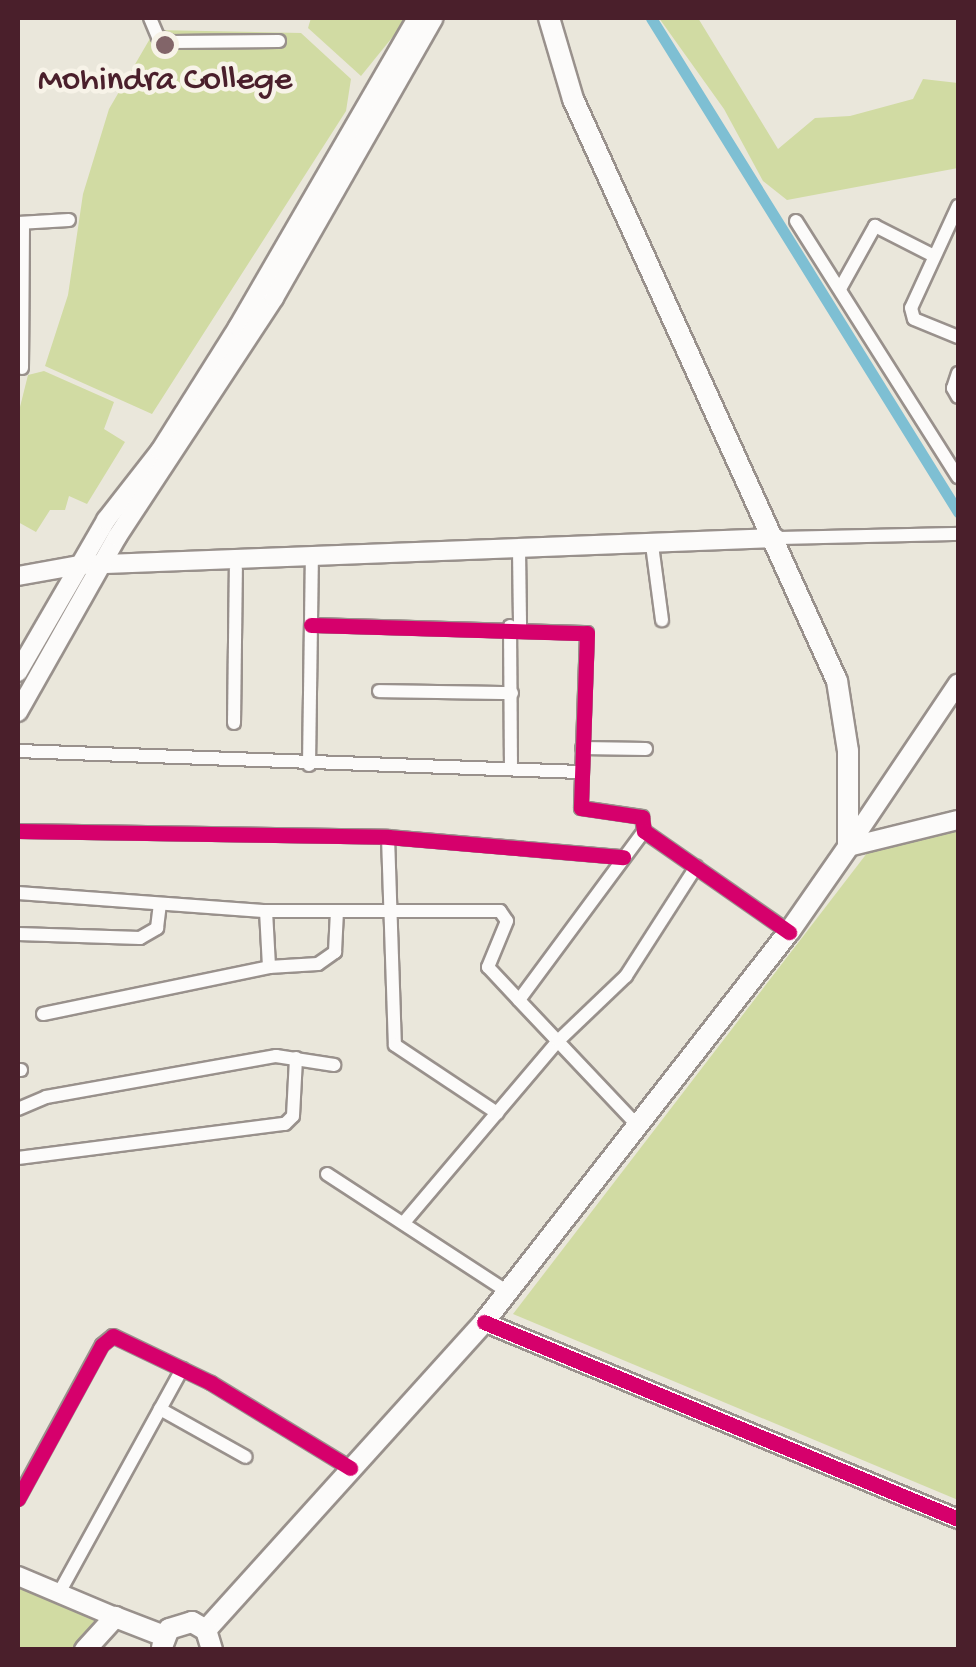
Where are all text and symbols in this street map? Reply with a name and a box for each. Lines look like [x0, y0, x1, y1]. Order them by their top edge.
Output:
marker: Mohindra College [154, 34, 176, 56]
place label: Mohindra College [38, 61, 292, 103]

